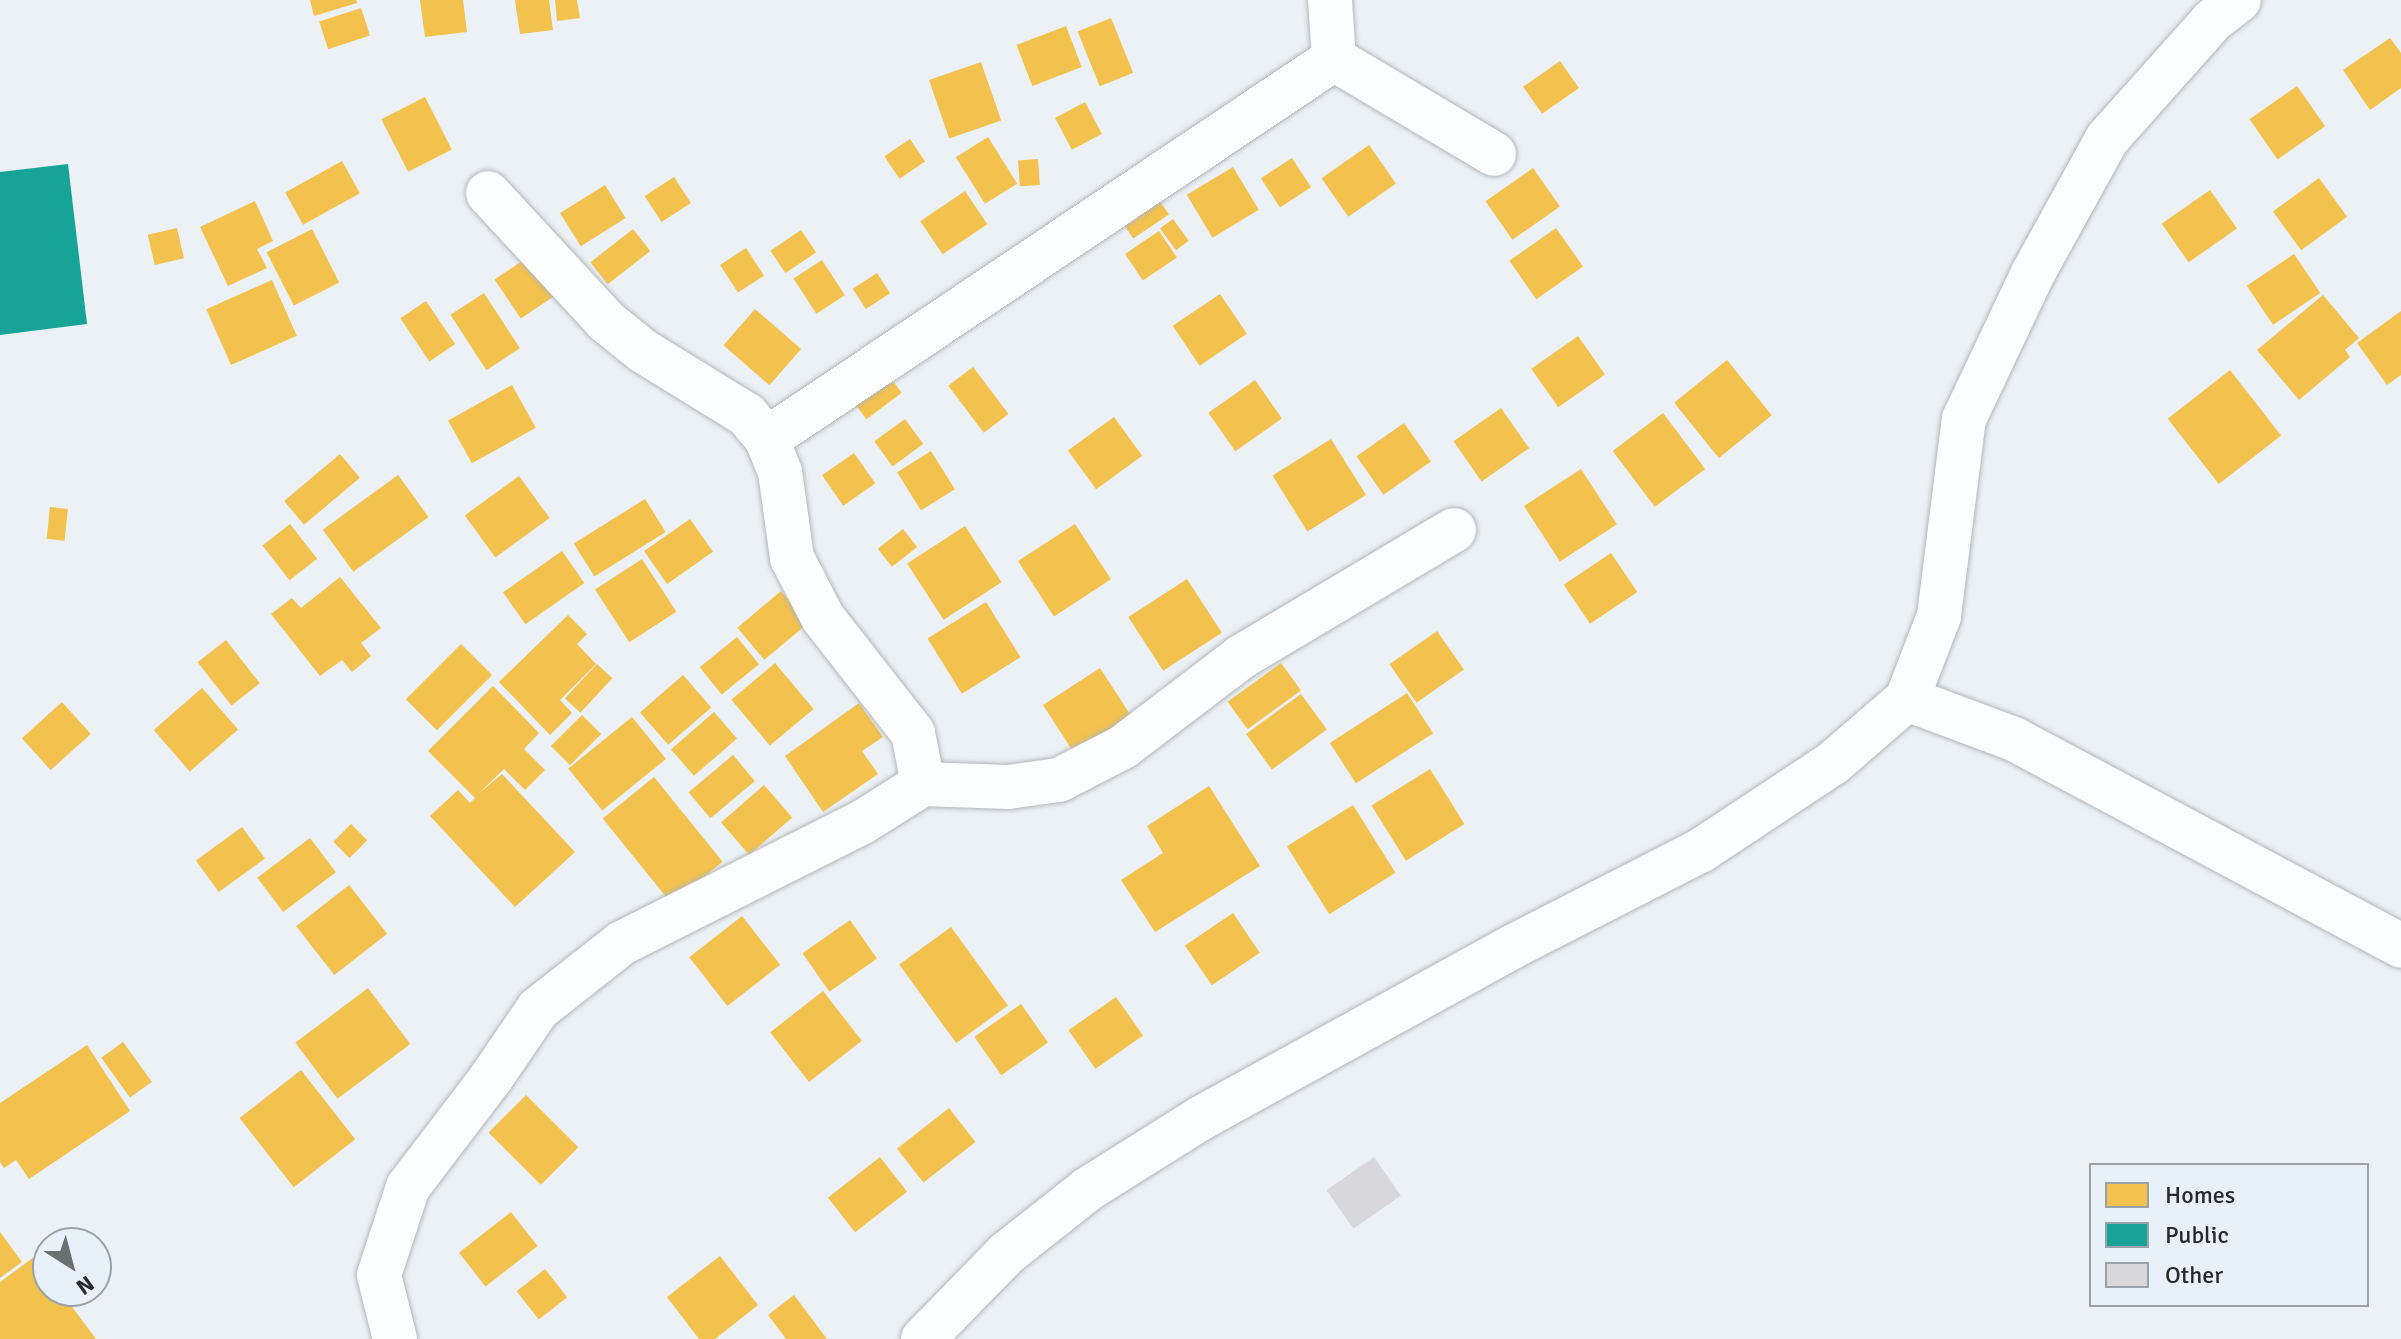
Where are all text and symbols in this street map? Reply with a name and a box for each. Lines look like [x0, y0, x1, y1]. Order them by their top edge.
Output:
legend [2089, 1163, 2369, 1307]
text: Homes [2165, 1180, 2235, 1210]
text: Public [2165, 1220, 2229, 1250]
north arrow [32, 1227, 112, 1307]
text: Other [2165, 1260, 2223, 1290]
text: N [71, 1270, 99, 1301]

